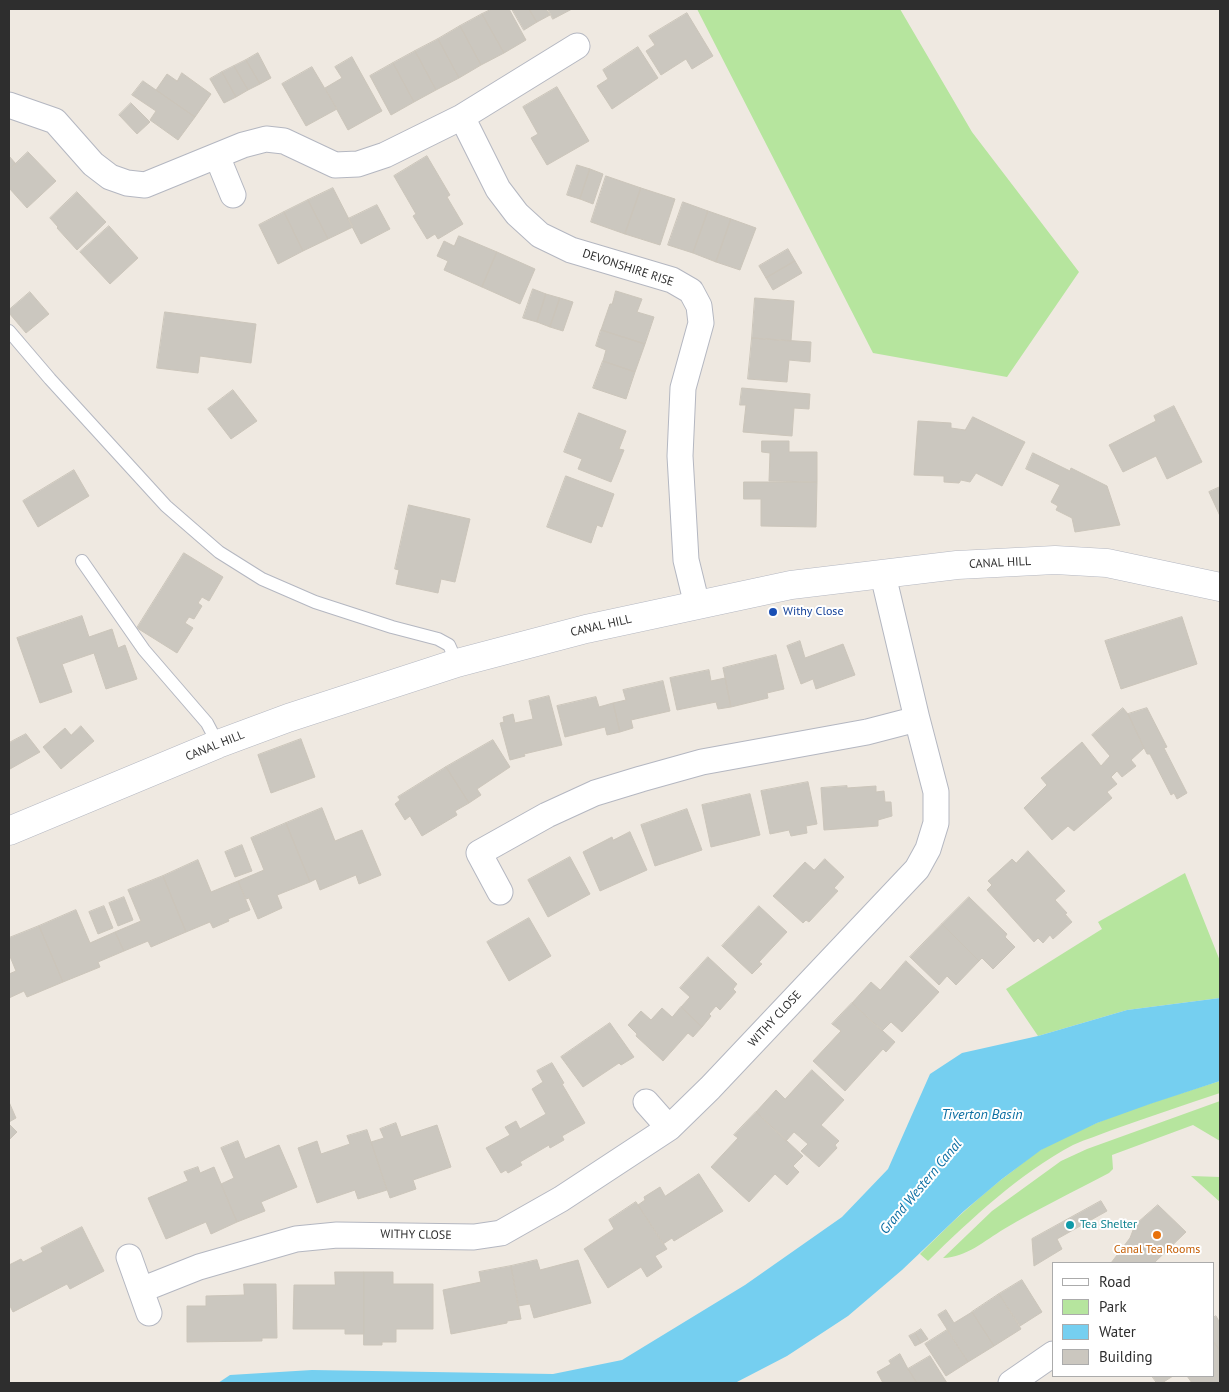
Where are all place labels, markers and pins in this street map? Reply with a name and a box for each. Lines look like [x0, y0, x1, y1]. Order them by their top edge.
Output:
place label: Withy Close [783, 605, 844, 619]
marker: Withy Close [767, 606, 779, 618]
place label: Tea Shelter [1080, 1218, 1137, 1232]
marker: Tea Shelter [1064, 1219, 1076, 1231]
marker: Canal Tea Rooms [1151, 1229, 1163, 1241]
place label: Canal Tea Rooms [1114, 1243, 1200, 1257]

